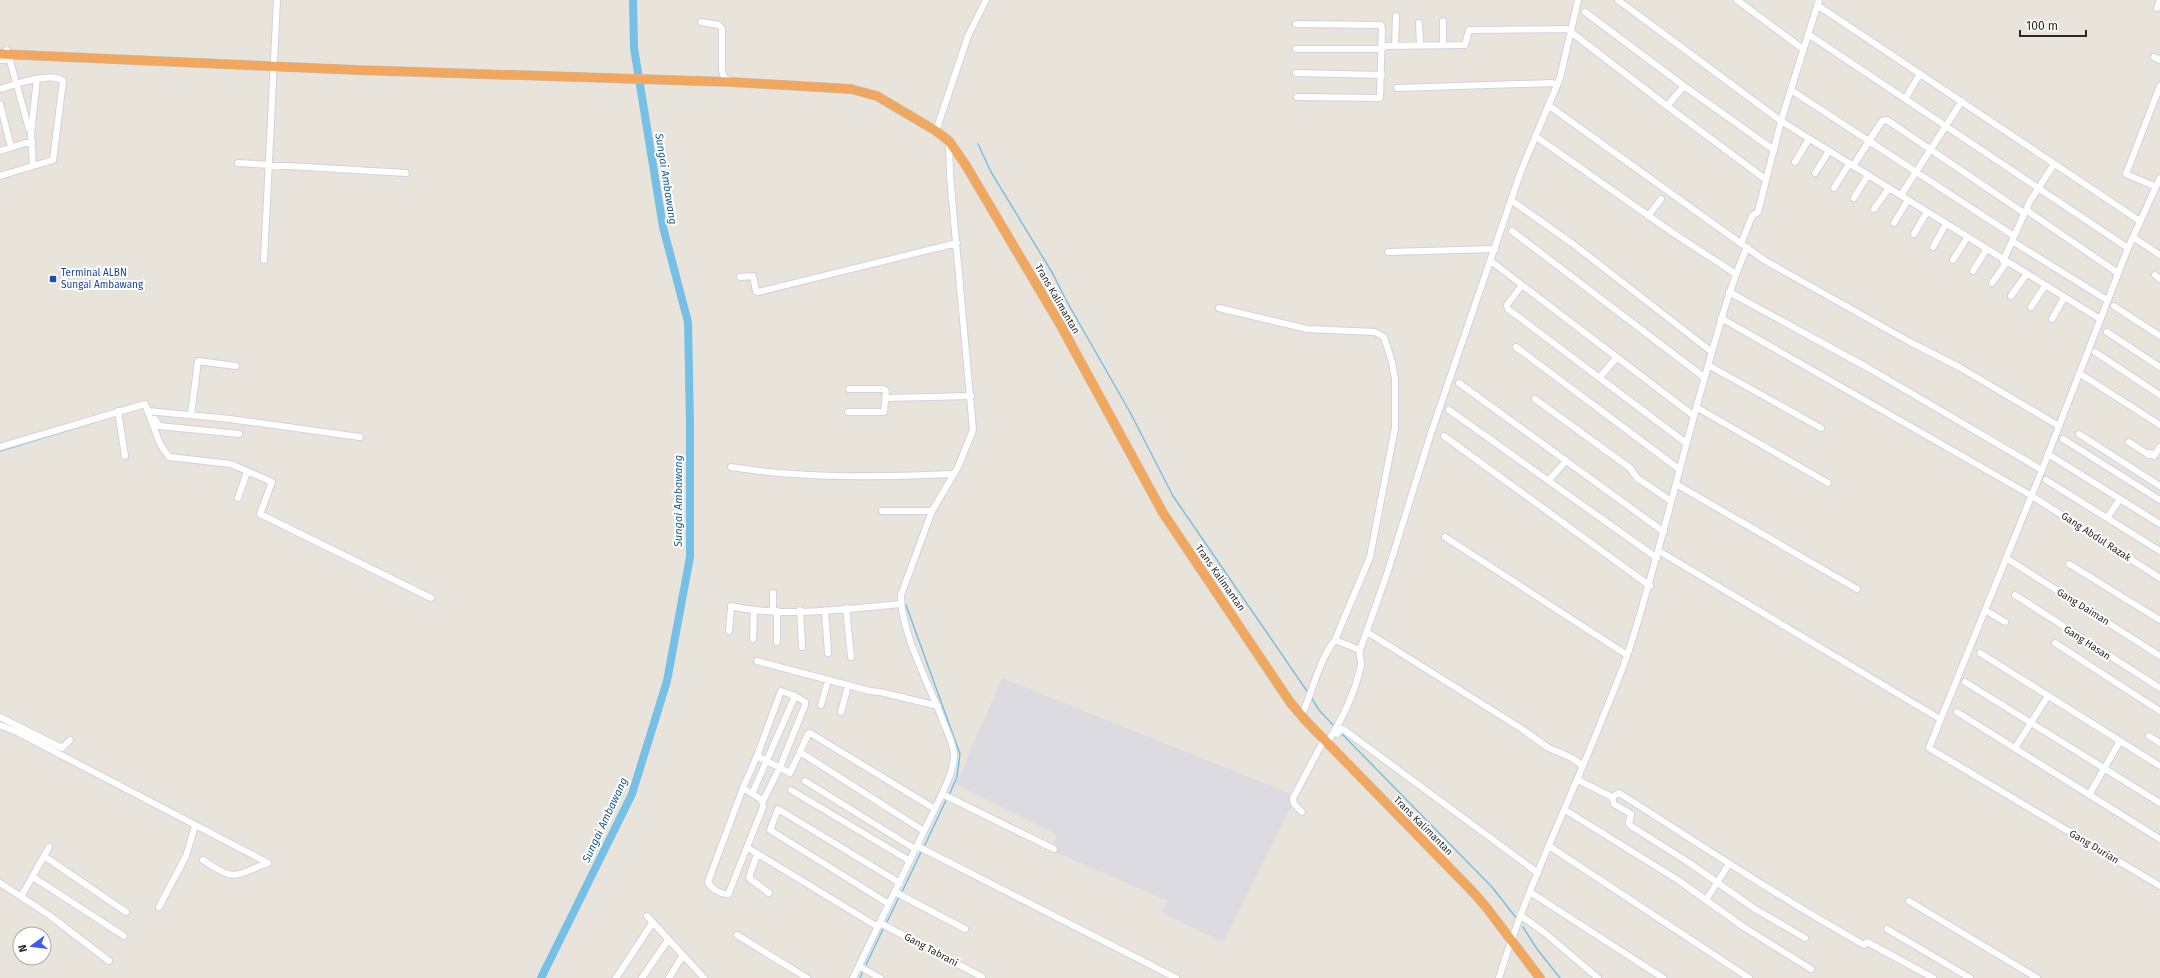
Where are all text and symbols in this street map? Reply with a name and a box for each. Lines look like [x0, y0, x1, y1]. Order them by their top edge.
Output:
scale bar [2020, 12, 2086, 38]
text: 100 m [2026, 19, 2058, 33]
water label: Sungai Ambawang [652, 131, 680, 226]
street label: Trans Kalimantan [1032, 262, 1082, 336]
place label: Terminal ALBN Sungai Ambawang [61, 267, 144, 291]
marker: Terminal ALBN Sungai Ambawang [48, 274, 58, 284]
water label: Sungai Ambawang [672, 455, 685, 548]
street label: Gang Abdul Razak [2059, 510, 2134, 564]
street label: Trans Kalimantan [1193, 542, 1247, 614]
street label: Gang Daiman [2054, 586, 2112, 628]
street label: Gang Hasan [2061, 623, 2113, 663]
water label: Sungai Ambawang [579, 775, 630, 865]
street label: Trans Kalimantan [1391, 794, 1455, 858]
street label: Gang Durian [2067, 828, 2121, 866]
north arrow [12, 926, 52, 966]
street label: Gang Tabrani [902, 931, 960, 969]
text: N [16, 943, 30, 954]

